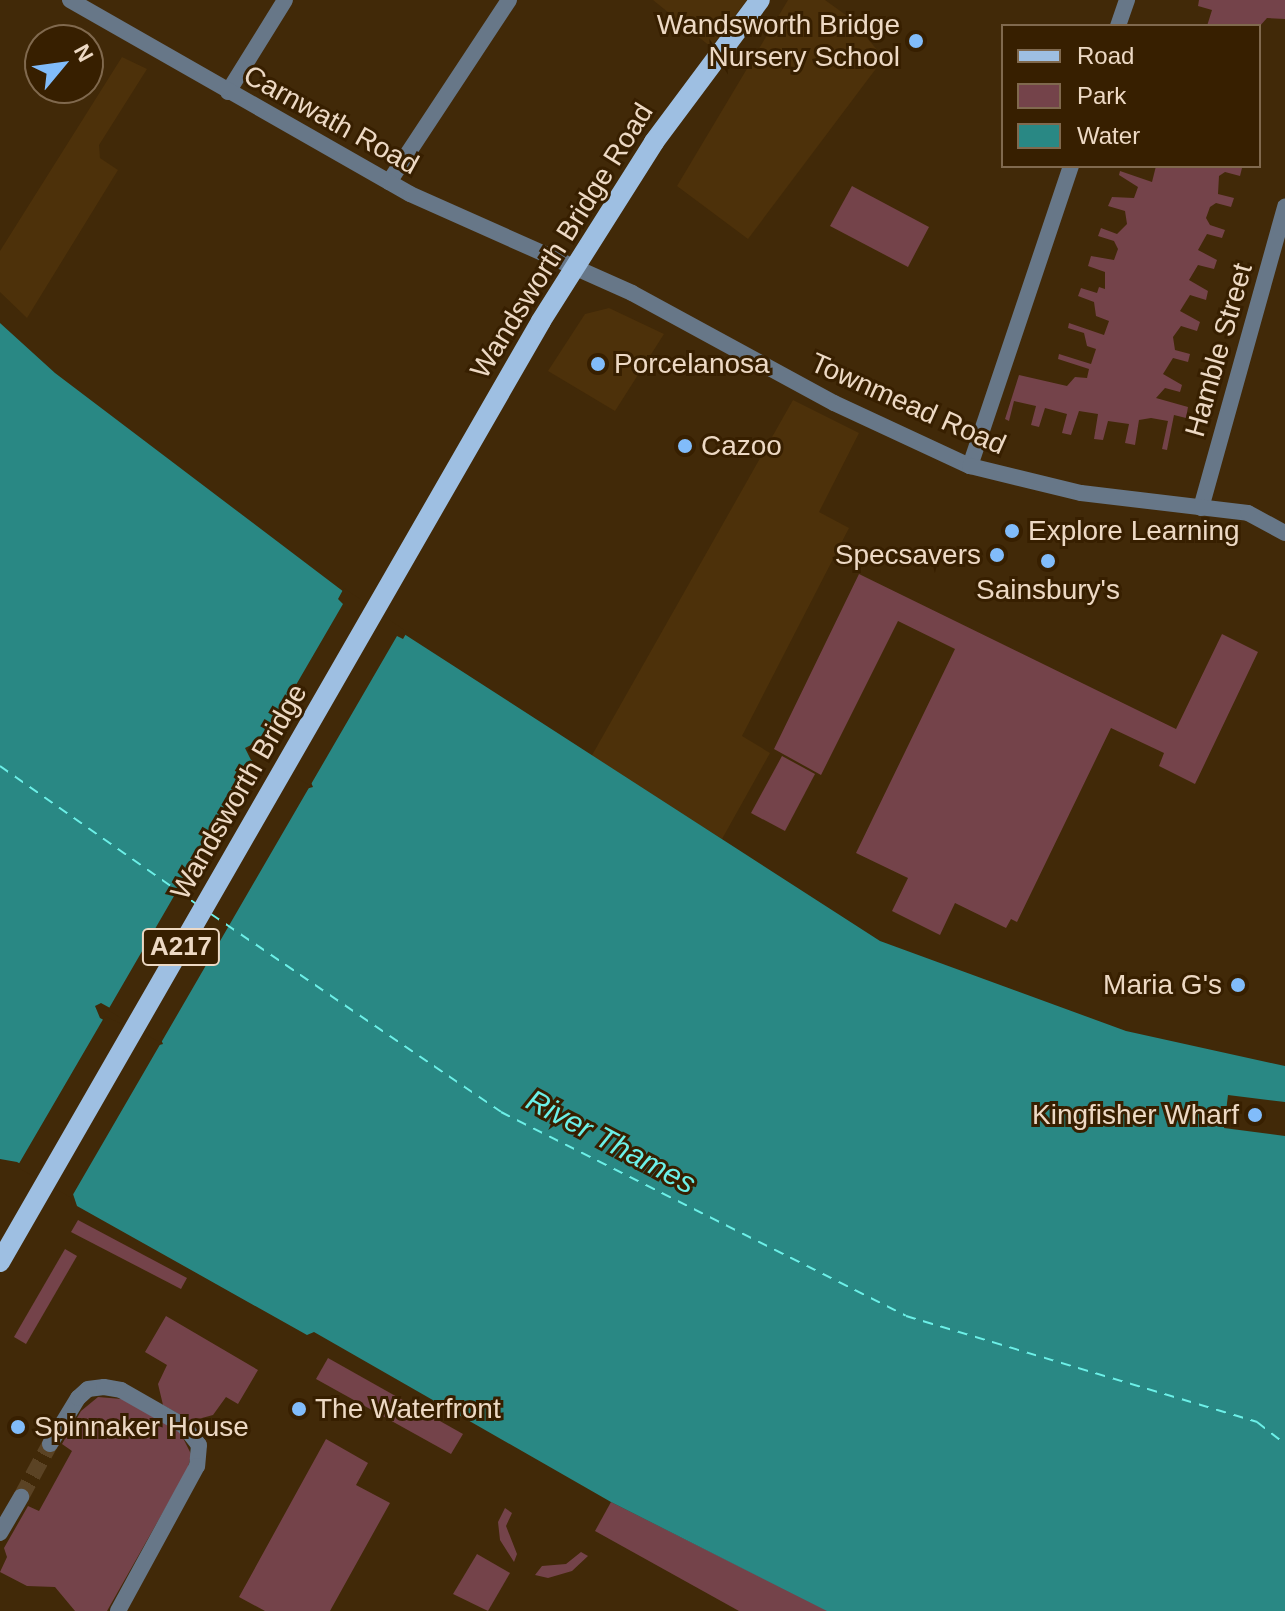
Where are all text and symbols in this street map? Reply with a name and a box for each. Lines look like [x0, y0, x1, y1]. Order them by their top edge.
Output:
place label: Wandsworth Bridge Nursery School [657, 8, 900, 74]
north arrow [24, 24, 104, 104]
legend [1001, 24, 1261, 168]
marker: Wandsworth Bridge Nursery School [907, 32, 925, 50]
text: N [69, 40, 98, 66]
text: Road [1077, 42, 1134, 69]
street label: Carnwath Road [238, 58, 424, 182]
text: Park [1077, 82, 1126, 109]
street label: Wandsworth Bridge Road [463, 97, 661, 385]
text: Water [1077, 122, 1140, 149]
street label: Hamble Street [1178, 259, 1260, 441]
street label: Townmead Road [805, 346, 1011, 462]
place label: Porcelanosa [614, 347, 770, 381]
marker: Porcelanosa [589, 355, 607, 373]
place label: Cazoo [701, 429, 782, 463]
marker: Cazoo [676, 437, 694, 455]
place label: Explore Learning [1028, 514, 1240, 548]
marker: Explore Learning [1003, 522, 1021, 540]
place label: Specsavers [835, 538, 981, 572]
marker: Specsavers [988, 546, 1006, 564]
marker: Sainsbury's [1039, 552, 1057, 570]
place label: Sainsbury's [976, 573, 1120, 607]
street label: Wandsworth Bridge [164, 678, 314, 906]
road number: A217 [141, 925, 221, 969]
place label: Maria G's [1103, 968, 1222, 1002]
marker: Maria G's [1229, 976, 1247, 994]
water label: River Thames [520, 1082, 702, 1202]
place label: Kingfisher Wharf [1032, 1098, 1239, 1132]
marker: Kingfisher Wharf [1246, 1106, 1264, 1124]
place label: The Waterfront [315, 1392, 501, 1426]
marker: The Waterfront [290, 1400, 308, 1418]
place label: Spinnaker House [34, 1410, 249, 1444]
marker: Spinnaker House [9, 1418, 27, 1436]

